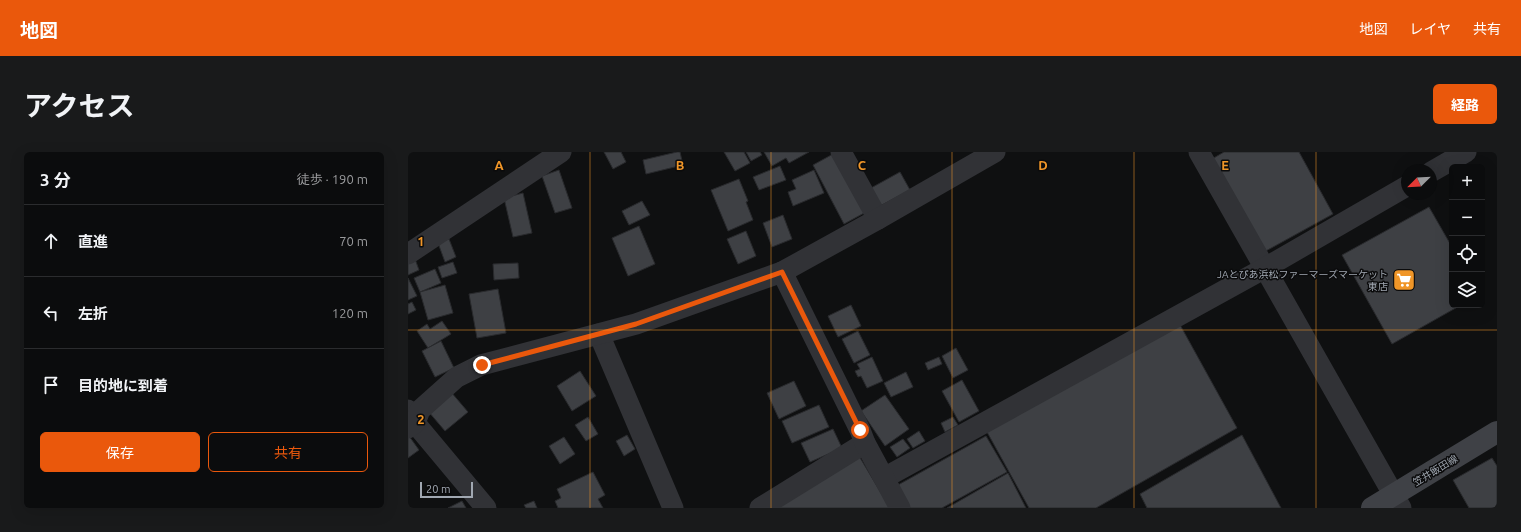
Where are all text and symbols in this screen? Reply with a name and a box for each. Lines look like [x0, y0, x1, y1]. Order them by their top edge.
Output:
text: 地図 [20, 19, 58, 41]
text: 地図 [1359, 21, 1387, 37]
text: レイヤ [1409, 21, 1451, 37]
text: 共有 [1473, 21, 1501, 37]
button: 経路 [1433, 84, 1497, 124]
text: アクセス [24, 90, 135, 121]
text: A [494, 158, 504, 172]
text: B [676, 158, 685, 172]
text: C [858, 158, 867, 172]
text: D [1038, 158, 1048, 172]
text: E [1221, 158, 1229, 172]
north arrow [1401, 164, 1437, 200]
map controls [1449, 164, 1485, 308]
button: + [1449, 164, 1485, 200]
text: 3 分 [40, 170, 71, 189]
text: 徒歩 · 190 m [297, 172, 368, 186]
button: − [1449, 200, 1485, 236]
icon: ahead [40, 230, 62, 252]
text: 直進 [78, 233, 108, 250]
text: 70 m [339, 234, 368, 248]
text: 1 [417, 234, 425, 248]
button: locate [1449, 236, 1485, 272]
supermarket icon: JAとぴあ浜松ファーマーズマーケット 東店 [1391, 267, 1417, 293]
place label: JAとぴあ浜松ファーマーズマーケット 東店 [1217, 269, 1388, 292]
button: layers [1449, 272, 1485, 308]
icon: left [40, 302, 62, 324]
text: 左折 [78, 305, 108, 322]
text: 120 m [332, 306, 368, 320]
route end [473, 356, 491, 374]
icon: arrive [40, 374, 62, 396]
text: 目的地に到着 [78, 377, 168, 394]
text: 2 [417, 412, 425, 426]
route start [851, 421, 869, 439]
button: 保存 [40, 432, 200, 472]
button: 共有 [208, 432, 368, 472]
street label: 笠井飯田線 [1411, 453, 1460, 488]
scale bar [420, 480, 473, 499]
text: 20 m [426, 483, 450, 495]

